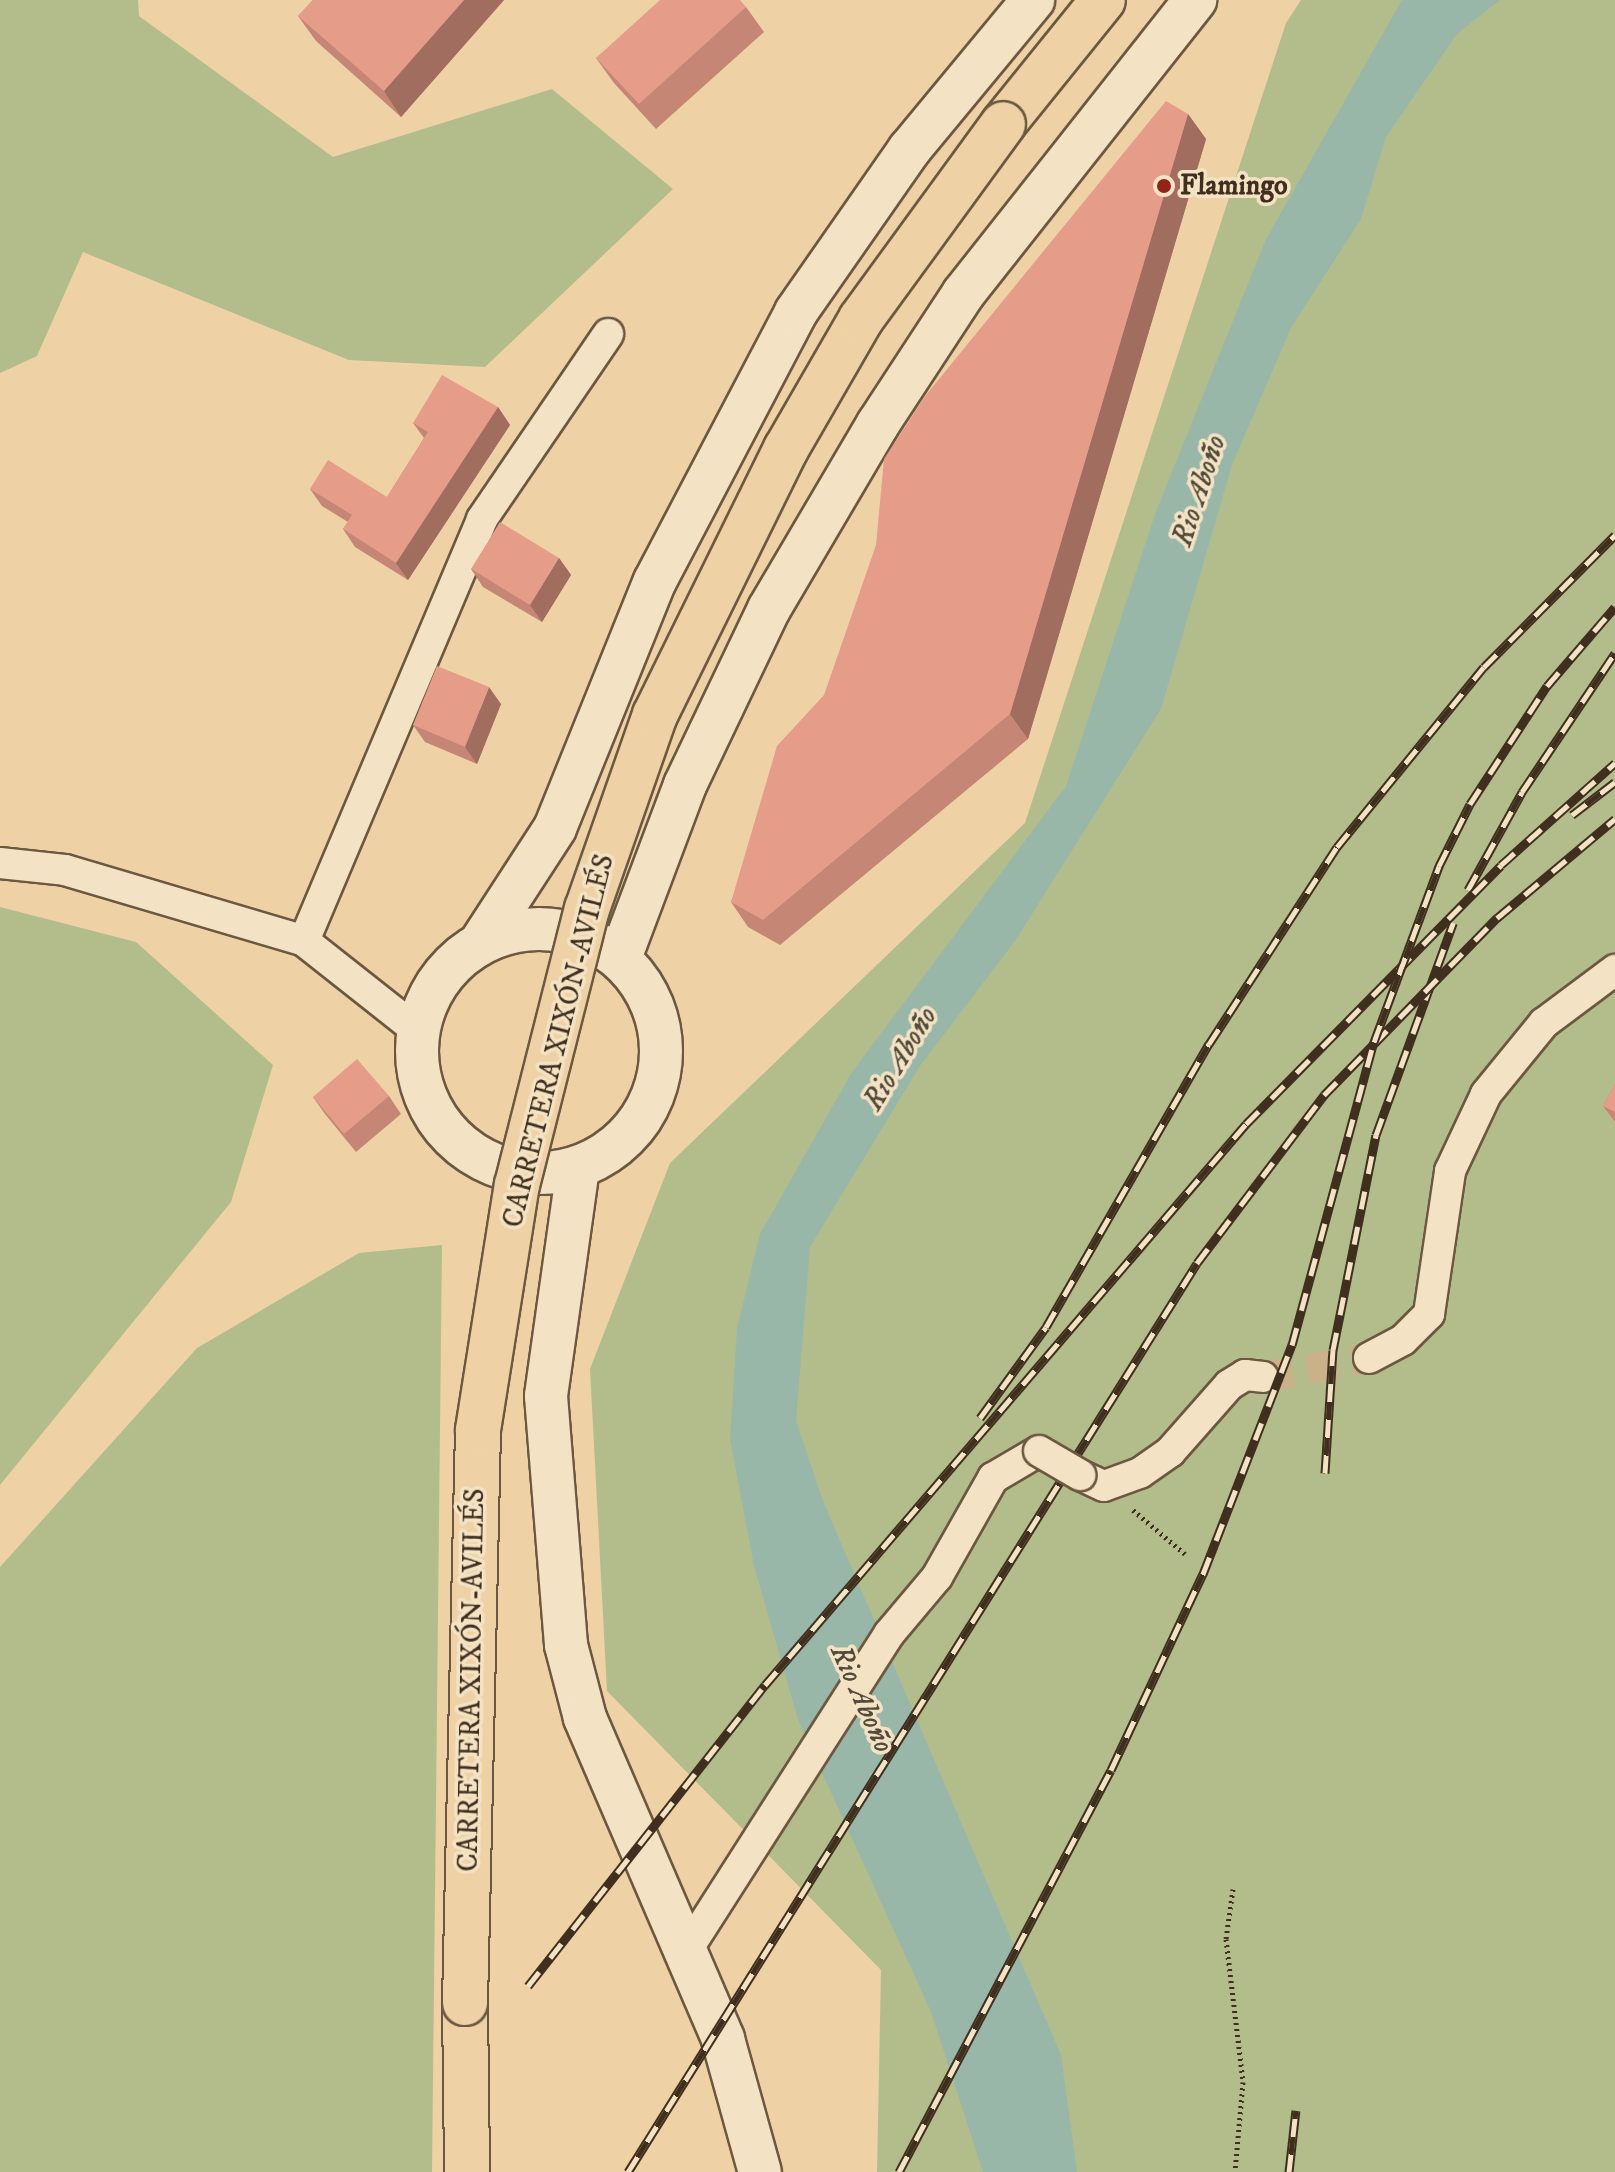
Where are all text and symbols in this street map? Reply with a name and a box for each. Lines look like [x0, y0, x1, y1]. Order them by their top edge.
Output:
place label: Flamingo [1180, 169, 1288, 203]
marker: Flamingo [1155, 177, 1173, 195]
water label: Rio Aboño [1165, 431, 1235, 551]
street label: CARRETERA XIXÓN-AVILÉS [496, 851, 622, 1231]
water label: Rio Aboño [856, 1001, 946, 1117]
street label: CARRETERA XIXÓN-AVILÉS [452, 1488, 492, 1872]
water label: Rio Aboño [821, 1639, 901, 1759]

